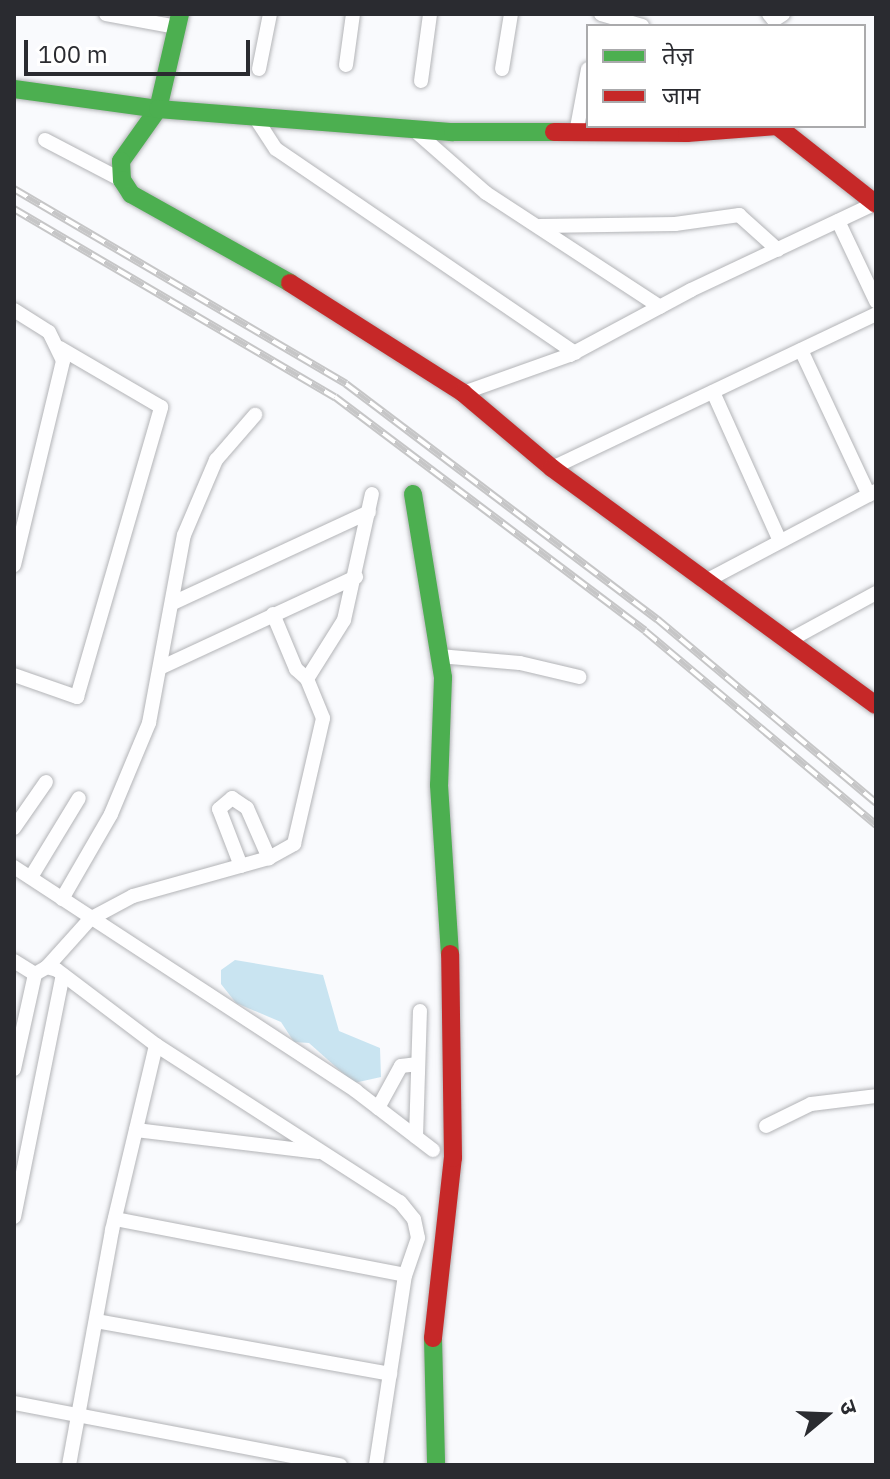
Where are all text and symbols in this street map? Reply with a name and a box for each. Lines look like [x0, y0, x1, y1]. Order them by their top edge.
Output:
scale bar [28, 24, 254, 74]
legend [586, 24, 866, 128]
text: 100 m [38, 38, 108, 70]
text: तेज़ [662, 39, 694, 71]
text: जाम [662, 79, 700, 111]
north arrow [786, 1375, 866, 1455]
text: उ [833, 1396, 865, 1418]

